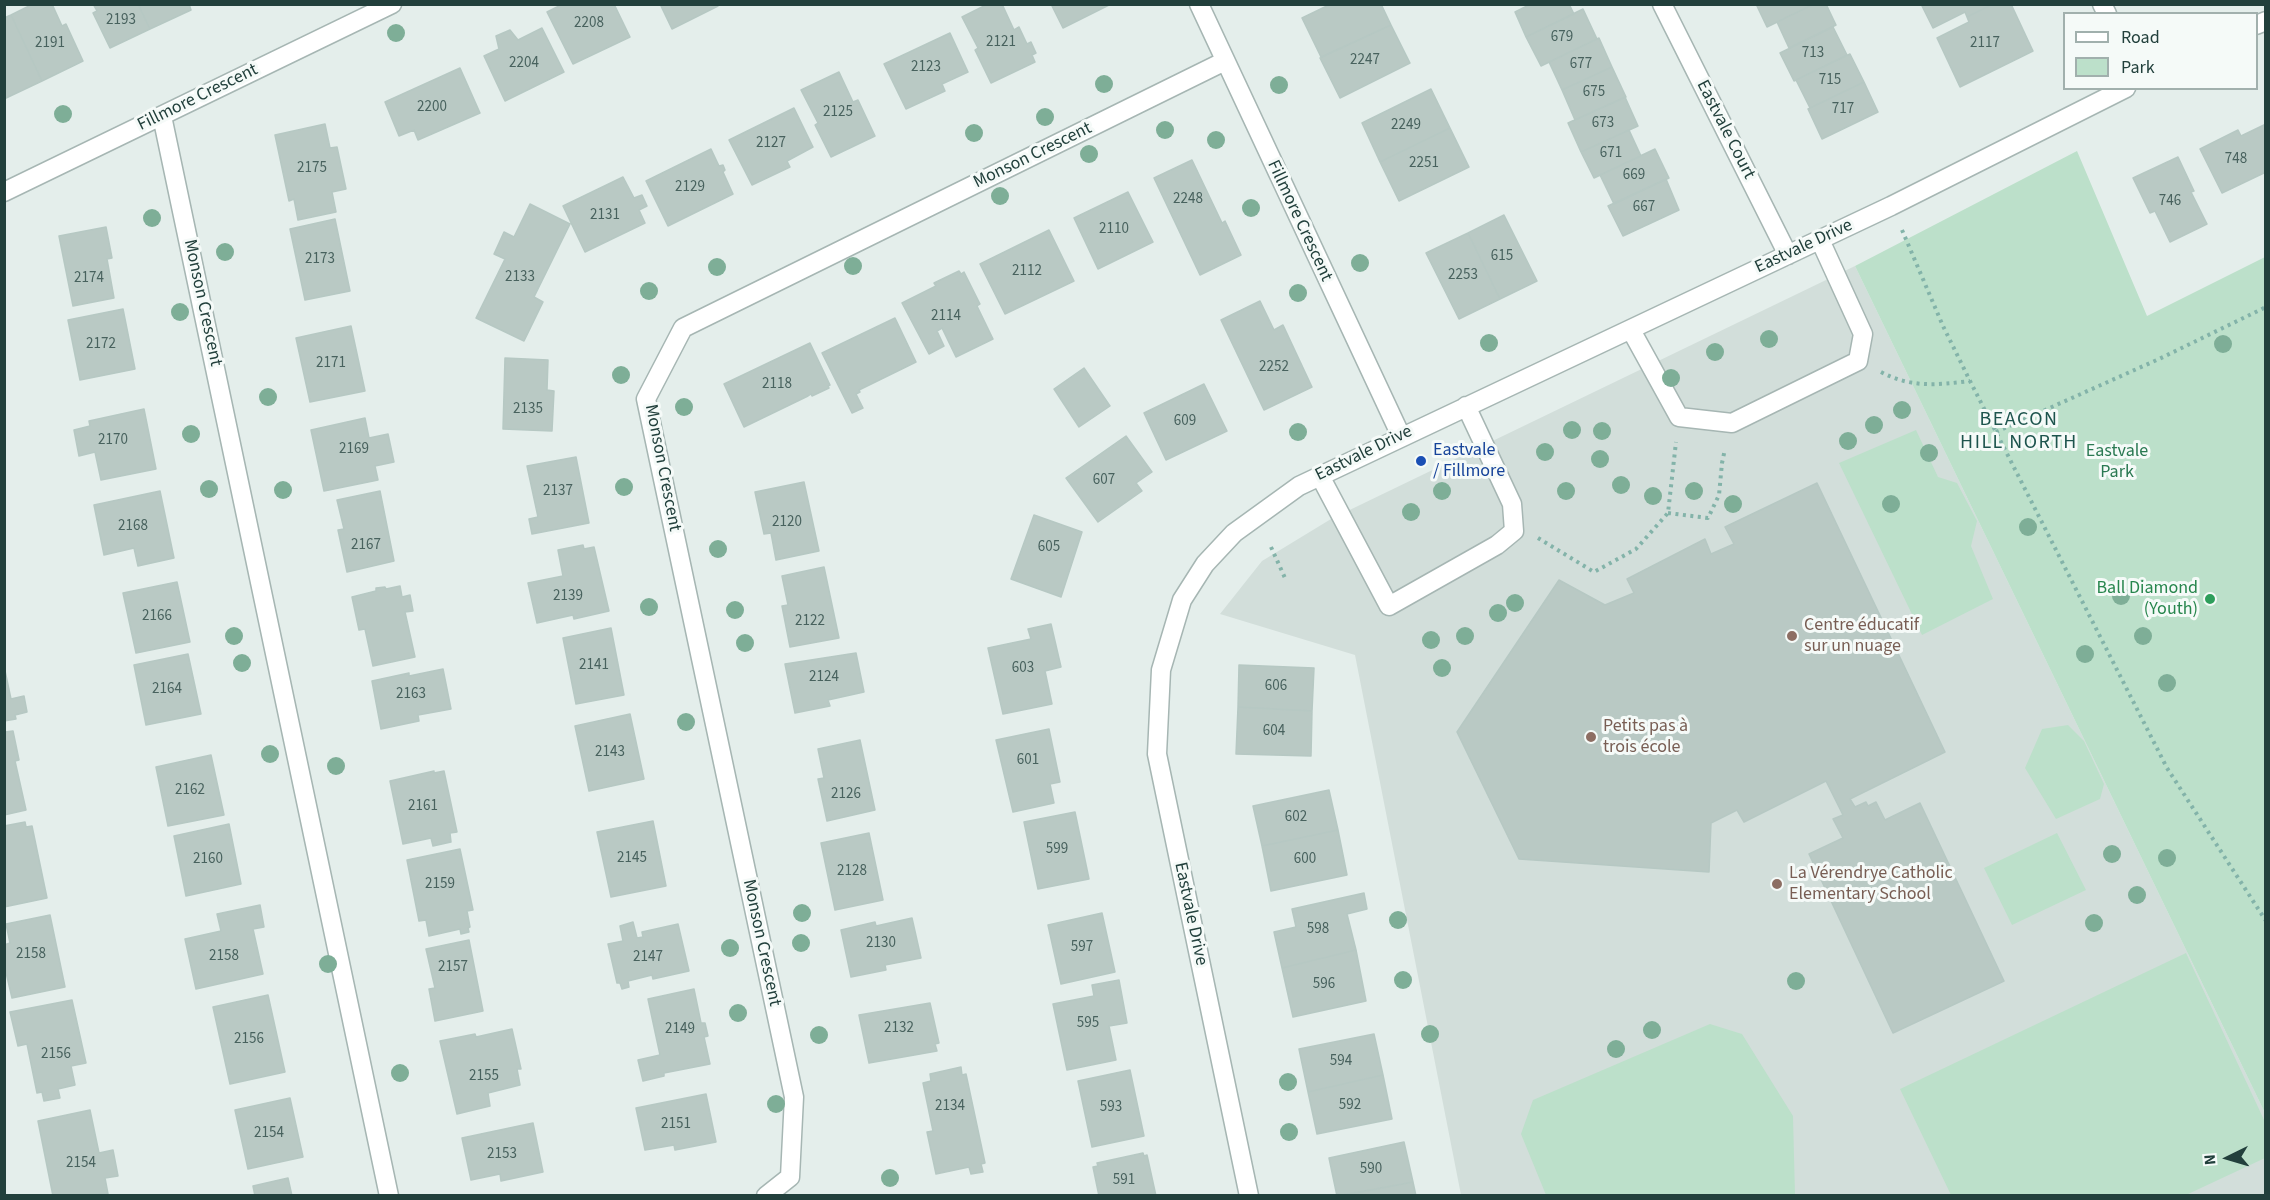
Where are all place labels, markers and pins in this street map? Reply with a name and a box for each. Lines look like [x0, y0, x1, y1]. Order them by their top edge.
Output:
place label: Eastvale / Fillmore [1433, 440, 1505, 482]
marker: Eastvale / Fillmore [1414, 454, 1428, 468]
place label: Ball Diamond (Youth) [2096, 578, 2198, 620]
marker: Ball Diamond (Youth) [2203, 592, 2217, 606]
place label: Centre éducatif sur un nuage [1804, 615, 1919, 658]
marker: Centre éducatif sur un nuage [1785, 629, 1799, 643]
place label: Petits pas à trois école [1603, 716, 1688, 758]
marker: Petits pas à trois école [1584, 730, 1598, 744]
place label: La Vérendrye Catholic Elementary School [1789, 863, 1953, 906]
marker: La Vérendrye Catholic Elementary School [1770, 877, 1784, 891]

